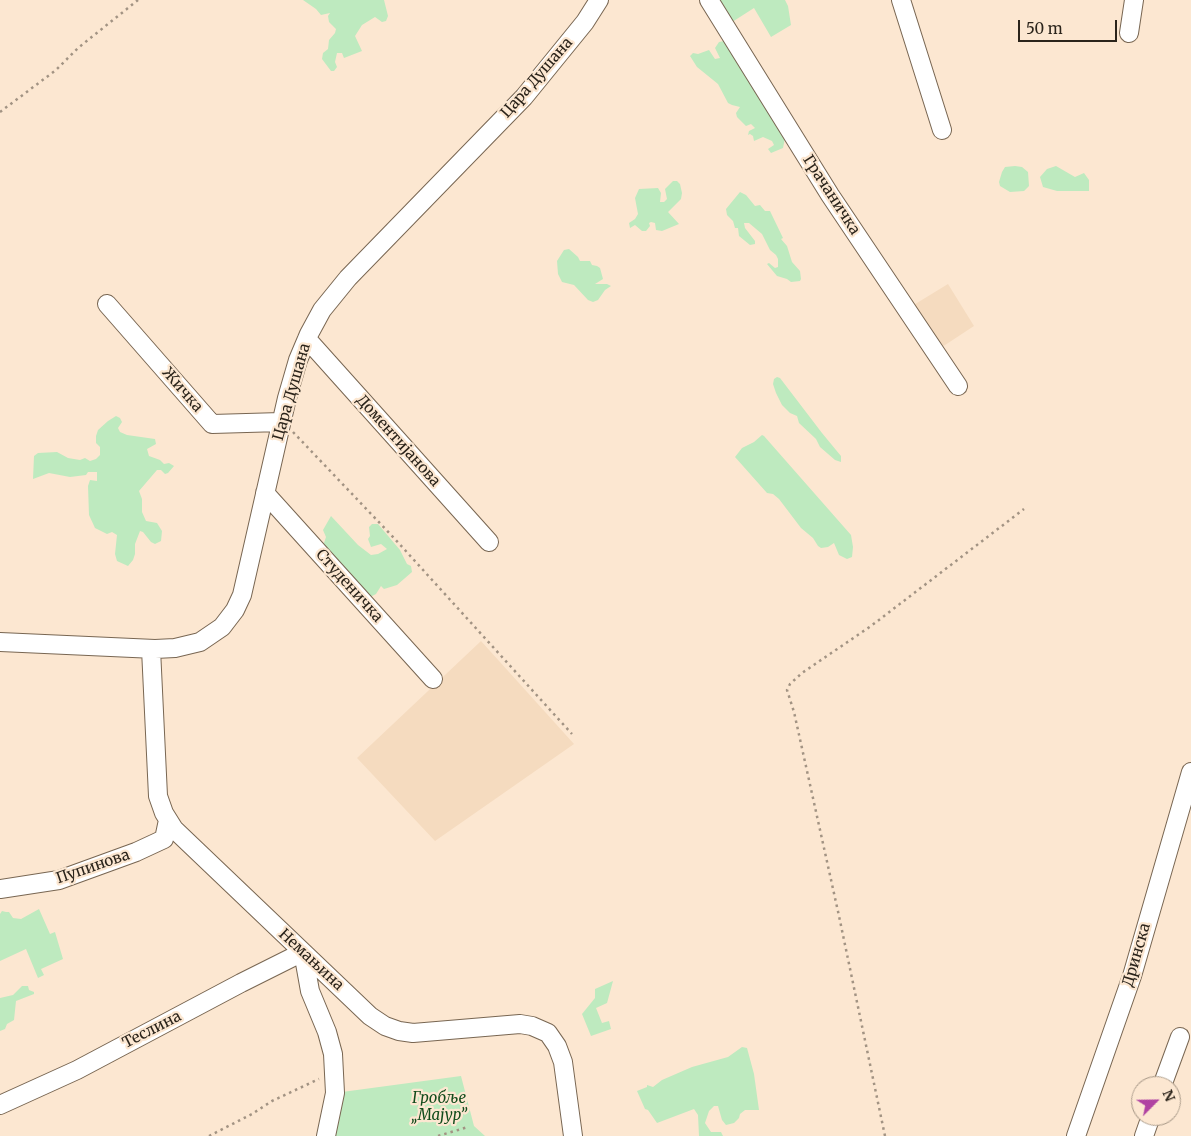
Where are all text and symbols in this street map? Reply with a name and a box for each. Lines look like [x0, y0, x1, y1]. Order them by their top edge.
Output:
scale bar [1021, 10, 1120, 42]
text: 50 m [1026, 19, 1063, 38]
street label: Цара Душана [497, 34, 577, 122]
street label: Грачаничка [799, 152, 863, 238]
street label: Цара Душана [270, 341, 314, 443]
street label: Жичка [158, 364, 206, 416]
street label: Доментијанова [352, 392, 444, 490]
street label: Студеничка [312, 546, 386, 626]
street label: Пупинова [54, 846, 132, 888]
street label: Дринска [1119, 921, 1155, 989]
street label: Немањина [275, 925, 347, 995]
street label: Теслина [120, 1008, 184, 1052]
north arrow [1131, 1076, 1181, 1126]
text: N [1158, 1087, 1179, 1104]
park label: Гробље „Мајур” [411, 1090, 467, 1125]

